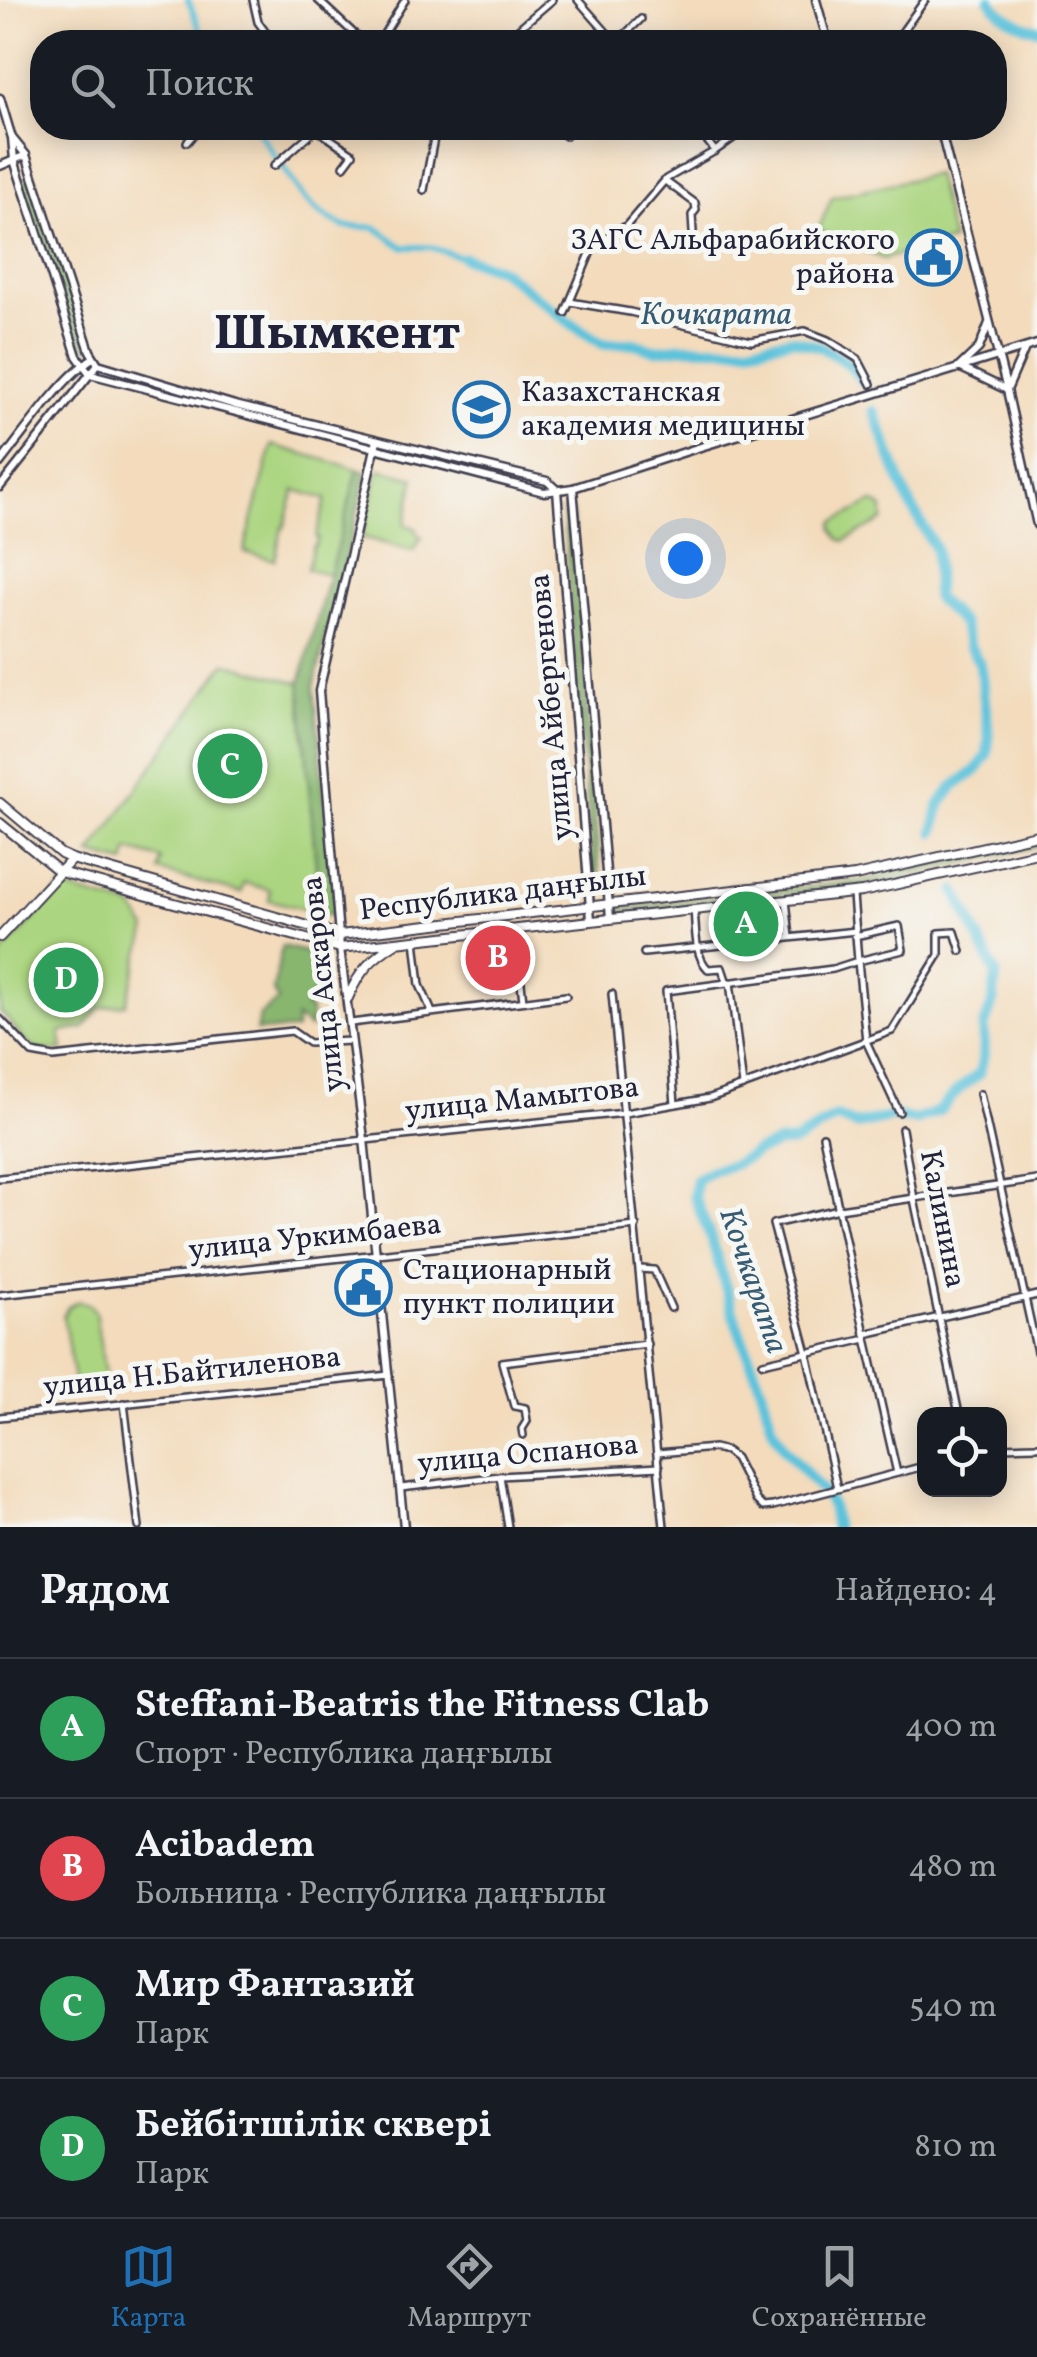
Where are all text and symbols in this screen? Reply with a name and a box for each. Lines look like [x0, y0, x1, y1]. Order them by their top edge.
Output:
search box [30, 30, 1007, 140]
icon: search [65, 58, 120, 113]
text: Поиск [145, 59, 254, 112]
place label: ЗАГС Альфарабийского района [570, 220, 895, 296]
public building icon: ЗАГС Альфарабийского района [904, 228, 964, 288]
water label: Кочкарата [640, 294, 792, 338]
district label: Шымкент [214, 300, 460, 370]
place label: Казахстанская академия медицины [521, 372, 805, 448]
school or university icon: Казахстанская академия медицины [452, 380, 512, 440]
your location [660, 533, 711, 584]
street label: улица Айбергенова [519, 572, 585, 842]
pin: C [198, 728, 262, 804]
street label: Республика даңғылы [357, 856, 649, 932]
street label: улица Аскарова [292, 874, 356, 1094]
pin: A [714, 886, 778, 962]
pin: B [466, 920, 530, 996]
pin: D [34, 942, 98, 1018]
street label: улица Мамытова [403, 1067, 641, 1133]
street label: Калинина [908, 1146, 976, 1292]
water label: Кочкарата [706, 1202, 798, 1360]
street label: улица Уркимбаева [186, 1204, 444, 1272]
place label: Стационарный пункт полиции [403, 1250, 615, 1326]
public building icon: Стационарный пункт полиции [334, 1258, 394, 1318]
street label: улица Н.Байтиленова [41, 1336, 343, 1410]
map controls [917, 1407, 1007, 1497]
button: locate [917, 1407, 1007, 1497]
street label: улица Оспанова [416, 1424, 640, 1486]
text: Рядом [40, 1563, 170, 1622]
text: Найдено: 4 [835, 1570, 997, 1614]
text: Steffani-Beatris the Fitness Clab [135, 1680, 709, 1733]
text: A [61, 1706, 84, 1750]
text: 400 m [905, 1706, 997, 1750]
text: Спорт · Республика даңғылы [135, 1733, 553, 1777]
text: Acibadem [135, 1820, 315, 1873]
text: B [62, 1846, 83, 1890]
text: 480 m [908, 1846, 997, 1890]
text: Больница · Республика даңғылы [135, 1873, 606, 1917]
text: Мир Фантазий [135, 1960, 415, 2013]
text: C [62, 1986, 83, 2030]
text: 540 m [909, 1986, 997, 2030]
text: Парк [135, 2013, 209, 2057]
text: Бейбітшілік сквері [135, 2100, 492, 2153]
text: D [61, 2126, 84, 2170]
text: 810 m [914, 2126, 997, 2170]
text: Парк [135, 2153, 209, 2197]
tab: Карта [110, 2239, 186, 2338]
tab: Маршрут [407, 2239, 531, 2338]
tab: Сохранённые [752, 2239, 927, 2338]

